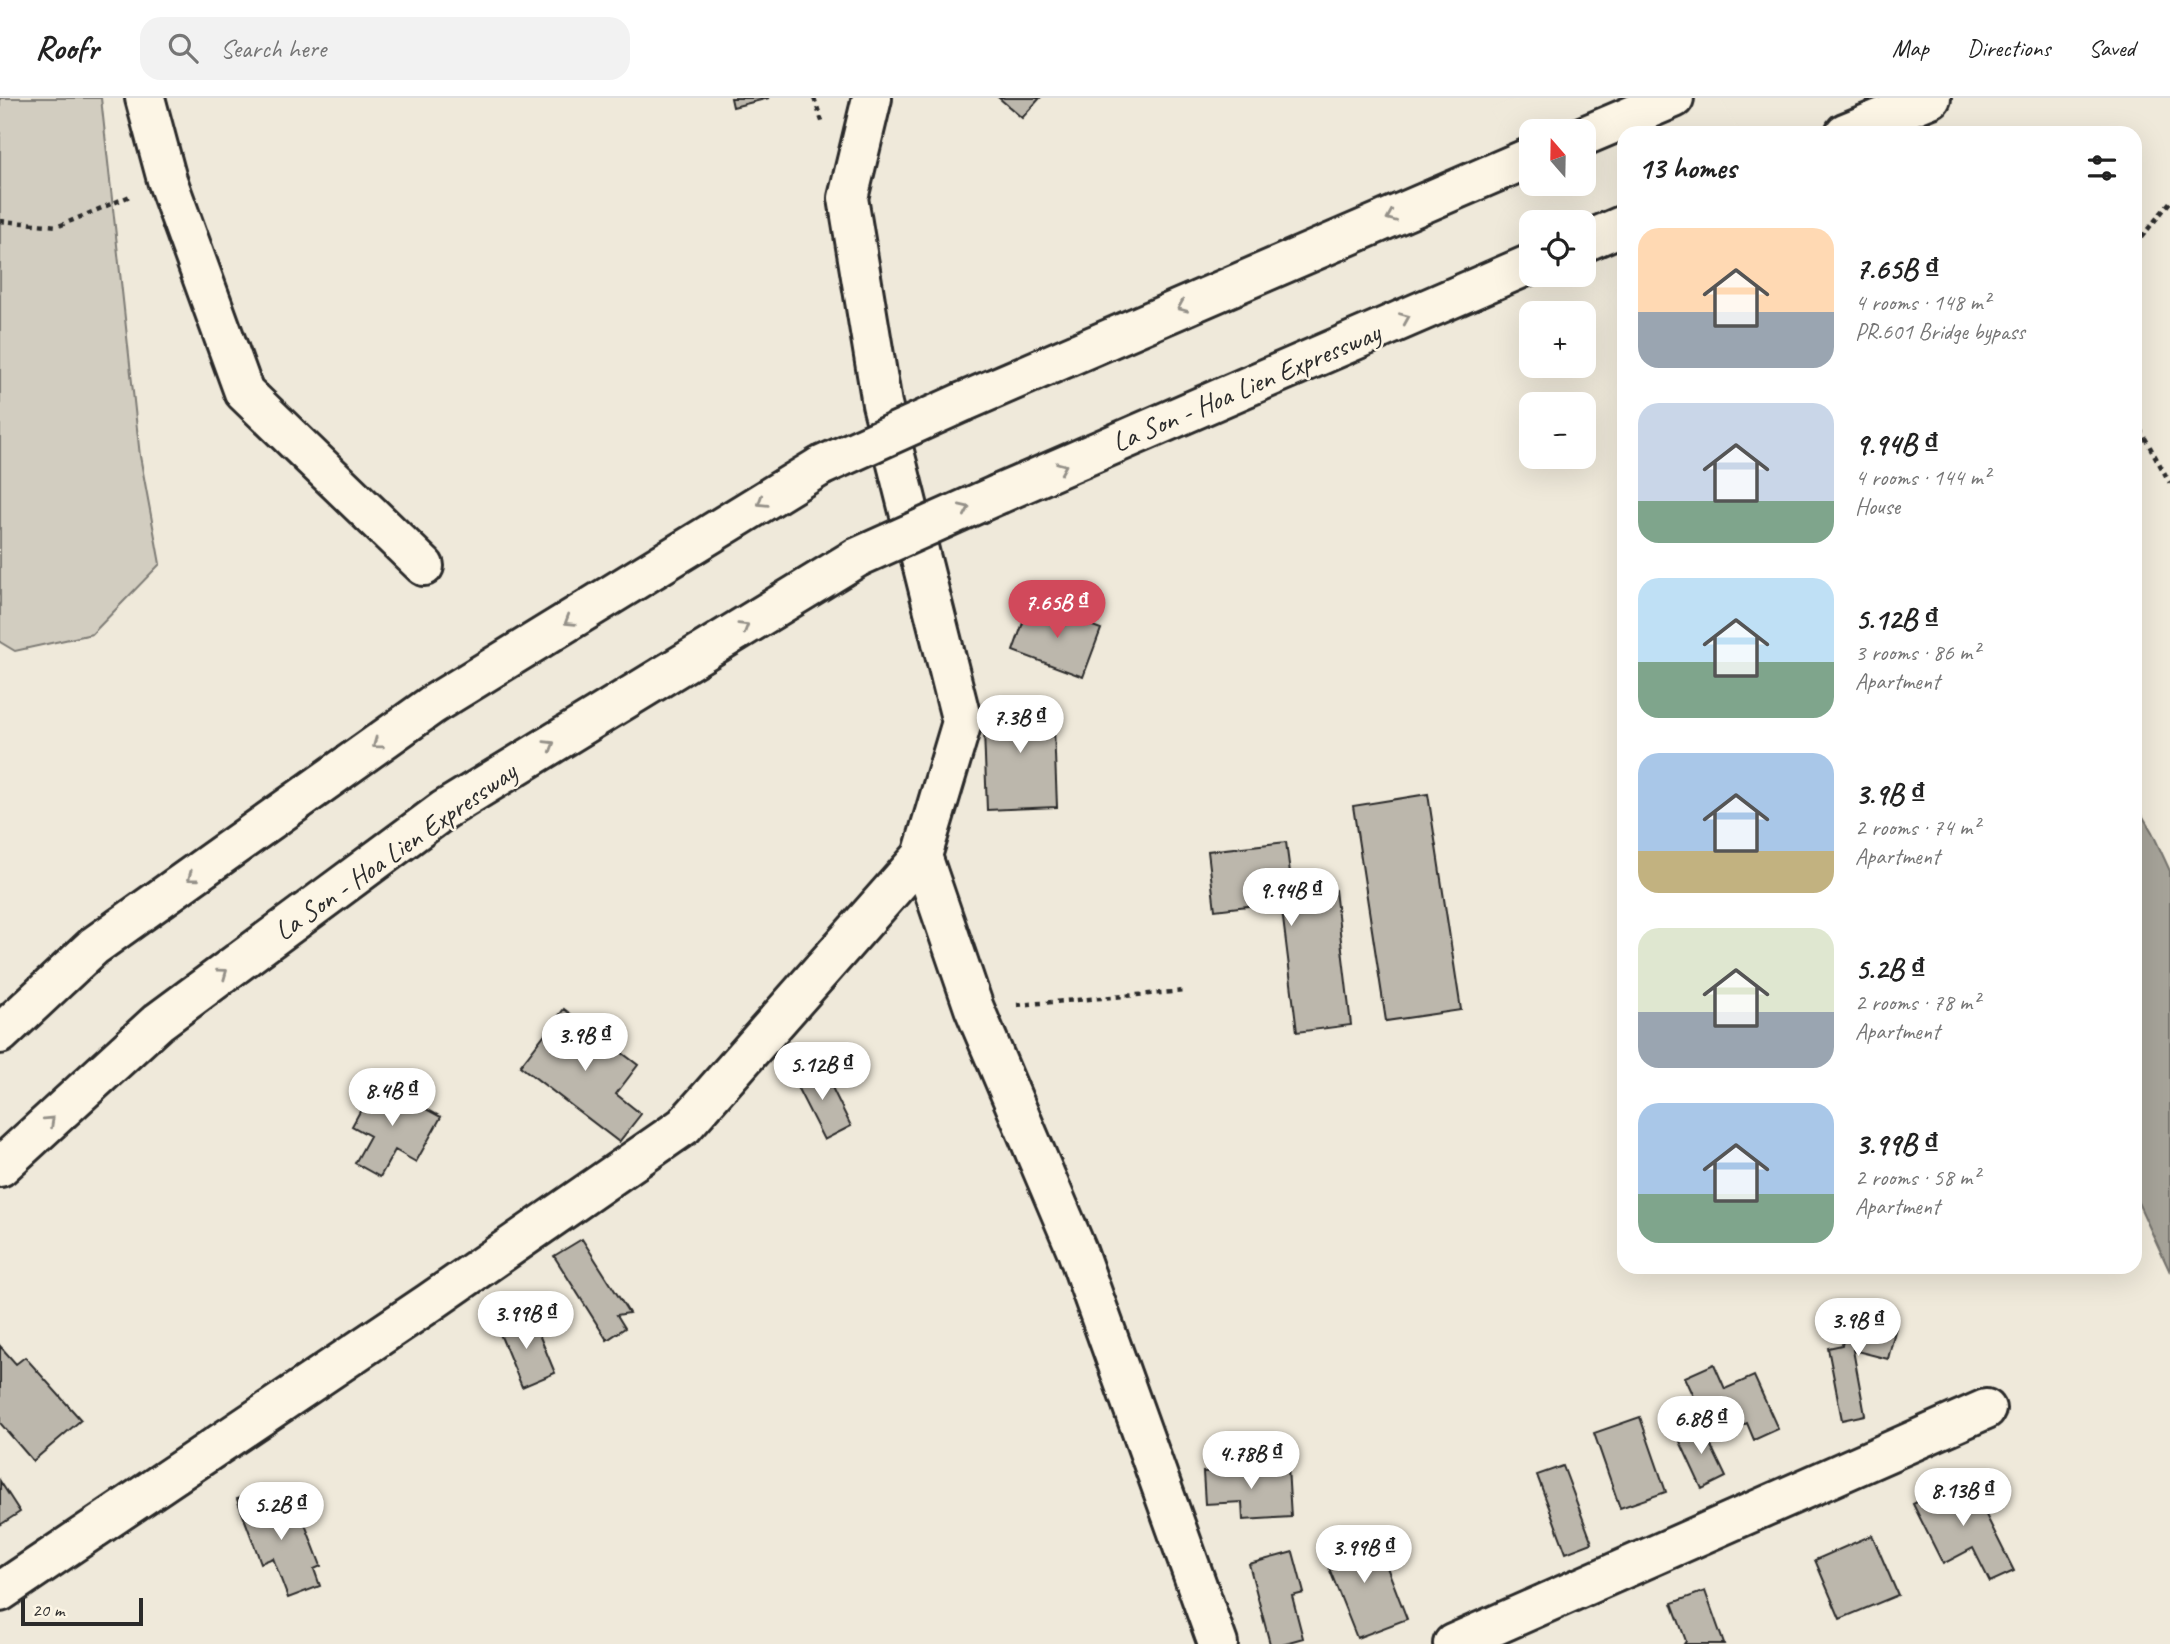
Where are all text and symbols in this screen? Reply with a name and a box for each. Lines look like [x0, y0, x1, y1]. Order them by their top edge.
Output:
search box [140, 17, 630, 80]
text: Roofr [35, 27, 98, 69]
icon: search [164, 29, 202, 67]
text: Search here [220, 32, 326, 65]
text: Map [1892, 33, 1929, 63]
text: Directions [1967, 33, 2050, 63]
text: Saved [2088, 33, 2135, 63]
north arrow [1519, 119, 1596, 196]
map controls [1519, 119, 1596, 469]
text: 13 homes [1638, 149, 1736, 187]
icon: filters [2083, 149, 2121, 187]
one-way arrow [1386, 209, 1398, 223]
button: locate [1519, 210, 1596, 287]
text: 7.65B ₫ [1855, 250, 1940, 288]
icon: home [1694, 256, 1778, 340]
text: 4 rooms · 148 m² [1855, 288, 1990, 317]
one-way arrow [1177, 299, 1189, 313]
button: + [1519, 301, 1596, 378]
one-way arrow [1398, 312, 1411, 326]
street label: La Son - Hoa Lien Expressway [1107, 314, 1387, 459]
text: PR.601 Bridge bypass [1855, 317, 2025, 346]
button: − [1519, 392, 1596, 469]
text: 9.94B ₫ [1855, 425, 1939, 463]
icon: home [1694, 431, 1778, 515]
one-way arrow [1055, 461, 1067, 475]
text: 4 rooms · 144 m² [1855, 463, 1990, 492]
text: House [1855, 492, 1900, 521]
one-way arrow [757, 494, 770, 507]
one-way arrow [958, 503, 970, 517]
pin: 7.65B ₫ [992, 580, 1122, 640]
text: 7.65B ₫ [1024, 588, 1090, 617]
text: 5.12B ₫ [1855, 600, 1939, 638]
icon: home [1694, 606, 1778, 690]
one-way arrow [563, 613, 576, 626]
one-way arrow [736, 622, 749, 635]
text: 3 rooms · 86 m² [1855, 638, 1979, 667]
text: Apartment [1855, 667, 1940, 696]
pin: 7.3B ₫ [963, 696, 1077, 755]
text: 7.3B ₫ [993, 703, 1047, 732]
one-way arrow [372, 736, 385, 748]
one-way arrow [542, 741, 555, 754]
street label: La Son - Hoa Lien Expressway [267, 753, 525, 948]
text: 3.9B ₫ [1855, 775, 1926, 813]
icon: home [1694, 781, 1778, 865]
text: 2 rooms · 74 m² [1855, 813, 1979, 842]
text: Apartment [1855, 842, 1940, 871]
one-way arrow [187, 868, 200, 881]
pin: 9.94B ₫ [1226, 868, 1356, 928]
text: 9.94B ₫ [1259, 876, 1323, 905]
text: 5.2B ₫ [1855, 950, 1926, 988]
icon: home [1694, 956, 1778, 1040]
one-way arrow [215, 969, 228, 982]
text: 2 rooms · 78 m² [1855, 988, 1979, 1017]
pin: 3.9B ₫ [528, 1014, 642, 1073]
text: Apartment [1855, 1017, 1940, 1046]
text: 3.9B ₫ [558, 1021, 612, 1050]
pin: 5.12B ₫ [757, 1042, 887, 1102]
text: 5.12B ₫ [790, 1050, 854, 1079]
pin: 8.4B ₫ [335, 1068, 449, 1128]
text: 8.4B ₫ [365, 1076, 419, 1105]
one-way arrow [42, 1117, 55, 1129]
text: 3.99B ₫ [1855, 1125, 1939, 1163]
icon: home [1694, 1131, 1778, 1215]
text: 2 rooms · 58 m² [1855, 1163, 1979, 1192]
text: Apartment [1855, 1192, 1940, 1221]
pin: 3.99B ₫ [461, 1292, 591, 1351]
pin: 3.9B ₫ [1801, 1298, 1915, 1358]
text: 3.99B ₫ [494, 1299, 558, 1328]
text: 3.9B ₫ [1831, 1306, 1885, 1335]
pin: 6.8B ₫ [1644, 1396, 1758, 1456]
text: 6.8B ₫ [1673, 1404, 1729, 1433]
pin: 4.78B ₫ [1186, 1432, 1316, 1491]
text: 4.78B ₫ [1219, 1439, 1283, 1468]
pin: 8.13B ₫ [1898, 1468, 2028, 1528]
text: 8.13B ₫ [1930, 1476, 1996, 1505]
pin: 5.2B ₫ [224, 1482, 338, 1542]
text: 5.2B ₫ [254, 1490, 308, 1519]
pin: 3.99B ₫ [1299, 1526, 1429, 1585]
text: 3.99B ₫ [1332, 1533, 1396, 1562]
scale bar [21, 1595, 144, 1627]
text: 20 m [32, 1598, 64, 1622]

